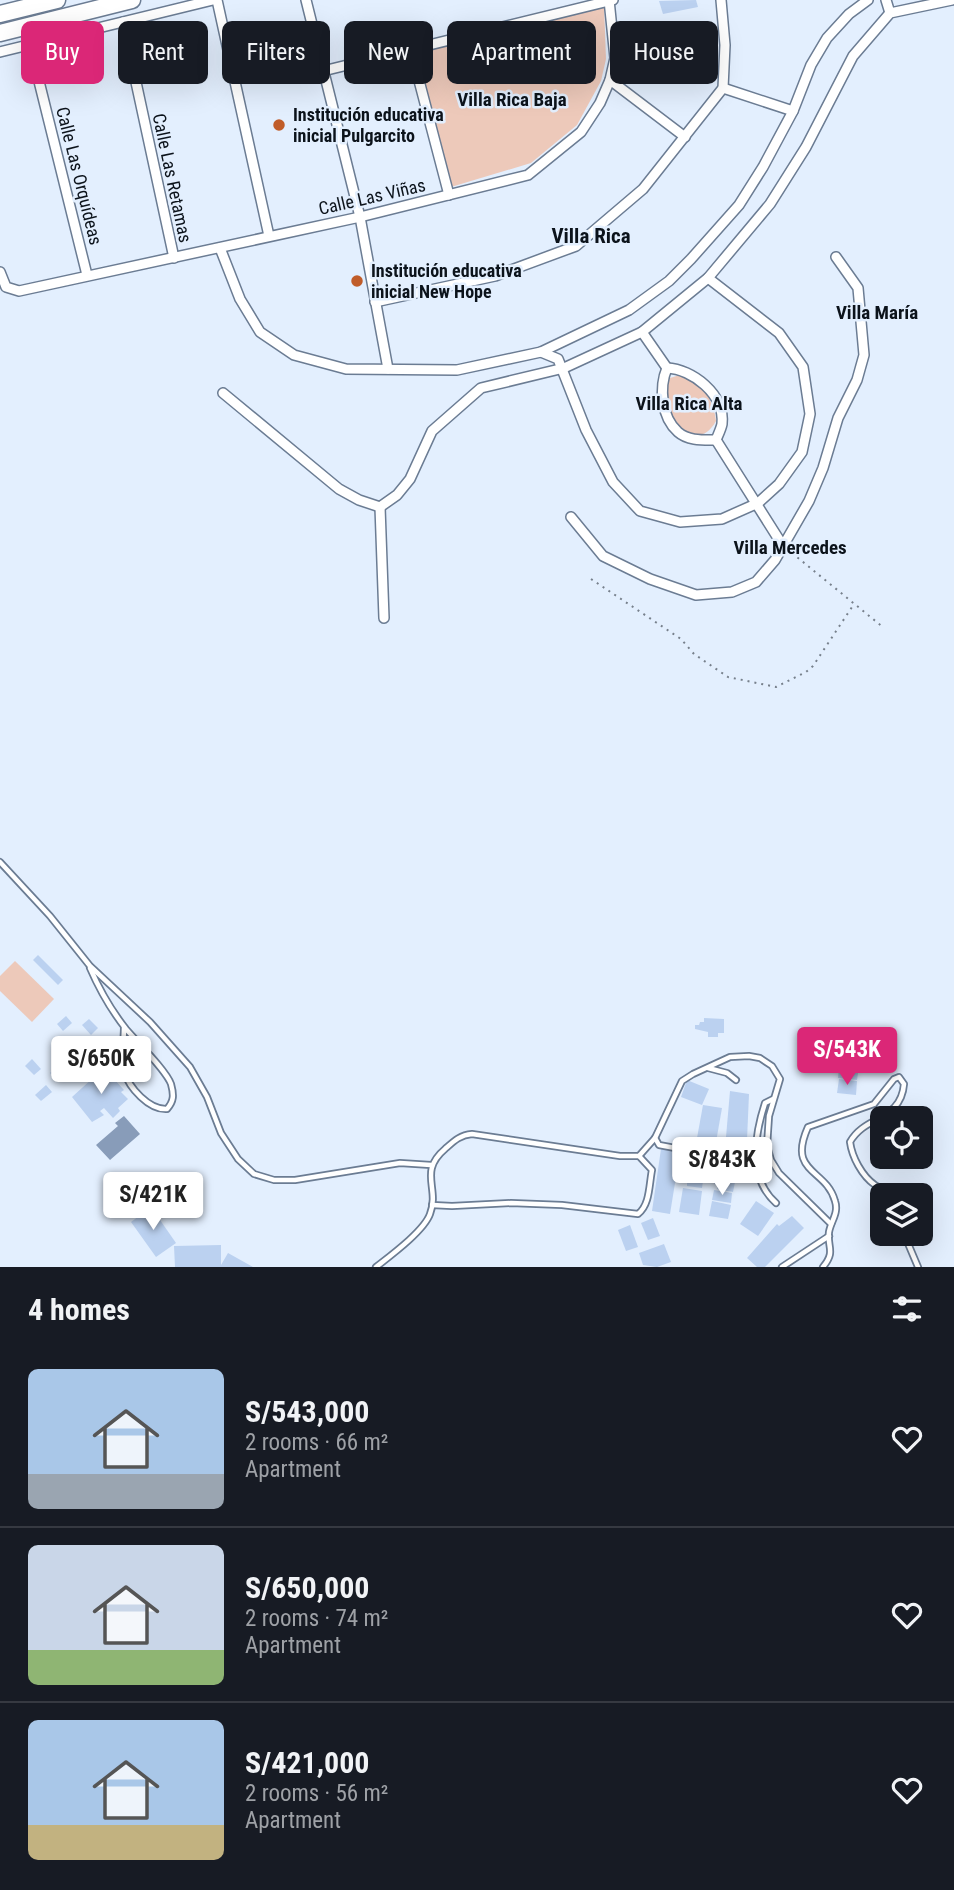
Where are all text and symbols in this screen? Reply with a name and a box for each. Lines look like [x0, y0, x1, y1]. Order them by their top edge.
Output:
chip: Buy [21, 21, 104, 84]
chip: Rent [118, 21, 208, 84]
chip: Filters [222, 21, 330, 84]
chip: New [344, 21, 433, 84]
chip: Apartment [447, 21, 596, 84]
chip: House [610, 21, 718, 84]
district label: Villa Rica Baja [457, 88, 567, 111]
place label: Institución educativa inicial Pulgarcito [293, 104, 444, 146]
street label: Calle Las Orquídeas [52, 105, 107, 247]
street label: Calle Las Retamas [149, 111, 196, 244]
marker: Institución educativa inicial Pulgarcito [271, 117, 287, 133]
street label: Calle Las Viñas [316, 174, 427, 219]
district label: Villa Rica [551, 224, 631, 248]
place label: Institución educativa inicial New Hope [371, 260, 522, 302]
marker: Institución educativa inicial New Hope [349, 273, 365, 289]
district label: Villa María [836, 301, 918, 324]
district label: Villa Rica Alta [636, 392, 743, 415]
district label: Villa Mercedes [733, 536, 847, 559]
pin: S/543K [790, 1028, 904, 1087]
pin: S/650K [44, 1036, 158, 1096]
text: S/543K [813, 1036, 881, 1063]
text: S/650K [67, 1045, 135, 1072]
map controls [870, 1106, 933, 1246]
button: locate [870, 1106, 933, 1169]
pin: S/843K [665, 1138, 779, 1197]
text: S/843K [688, 1146, 756, 1173]
pin: S/421K [96, 1172, 210, 1232]
text: S/421K [119, 1181, 187, 1208]
button: layers [870, 1183, 933, 1246]
icon: filters [888, 1290, 926, 1328]
text: 4 homes [28, 1292, 130, 1327]
text: S/543,000 [245, 1394, 369, 1429]
icon: home [84, 1397, 168, 1481]
icon: heart [888, 1420, 926, 1458]
text: 2 rooms · 66 m² [245, 1429, 388, 1456]
text: Apartment [245, 1456, 341, 1483]
text: S/650,000 [245, 1570, 369, 1605]
icon: home [84, 1573, 168, 1657]
icon: heart [888, 1596, 926, 1634]
text: 2 rooms · 74 m² [245, 1605, 388, 1632]
text: Apartment [245, 1632, 341, 1659]
text: S/421,000 [245, 1745, 369, 1780]
icon: home [84, 1748, 168, 1832]
icon: heart [888, 1771, 926, 1809]
text: 2 rooms · 56 m² [245, 1780, 388, 1807]
text: Apartment [245, 1807, 341, 1834]

